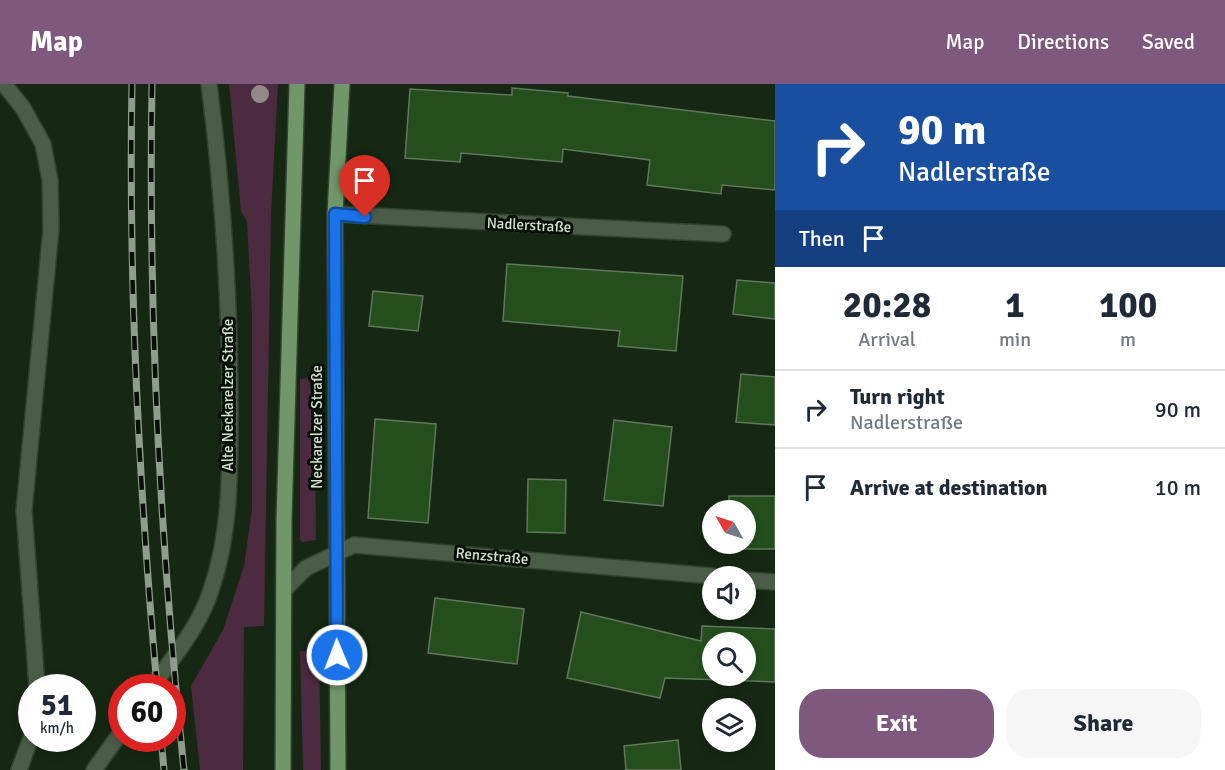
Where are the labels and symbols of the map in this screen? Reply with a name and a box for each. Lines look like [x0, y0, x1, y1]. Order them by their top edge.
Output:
pin [339, 155, 390, 217]
street label: Nadlerstraße [486, 214, 572, 236]
street label: Alte Neckarelzer Straße [219, 319, 237, 471]
street label: Neckarelzer Straße [308, 365, 326, 489]
north arrow [702, 500, 756, 554]
street label: Renzstraße [455, 544, 529, 568]
position arrow [305, 623, 369, 687]
speed limit sign: 60 [108, 674, 186, 752]

